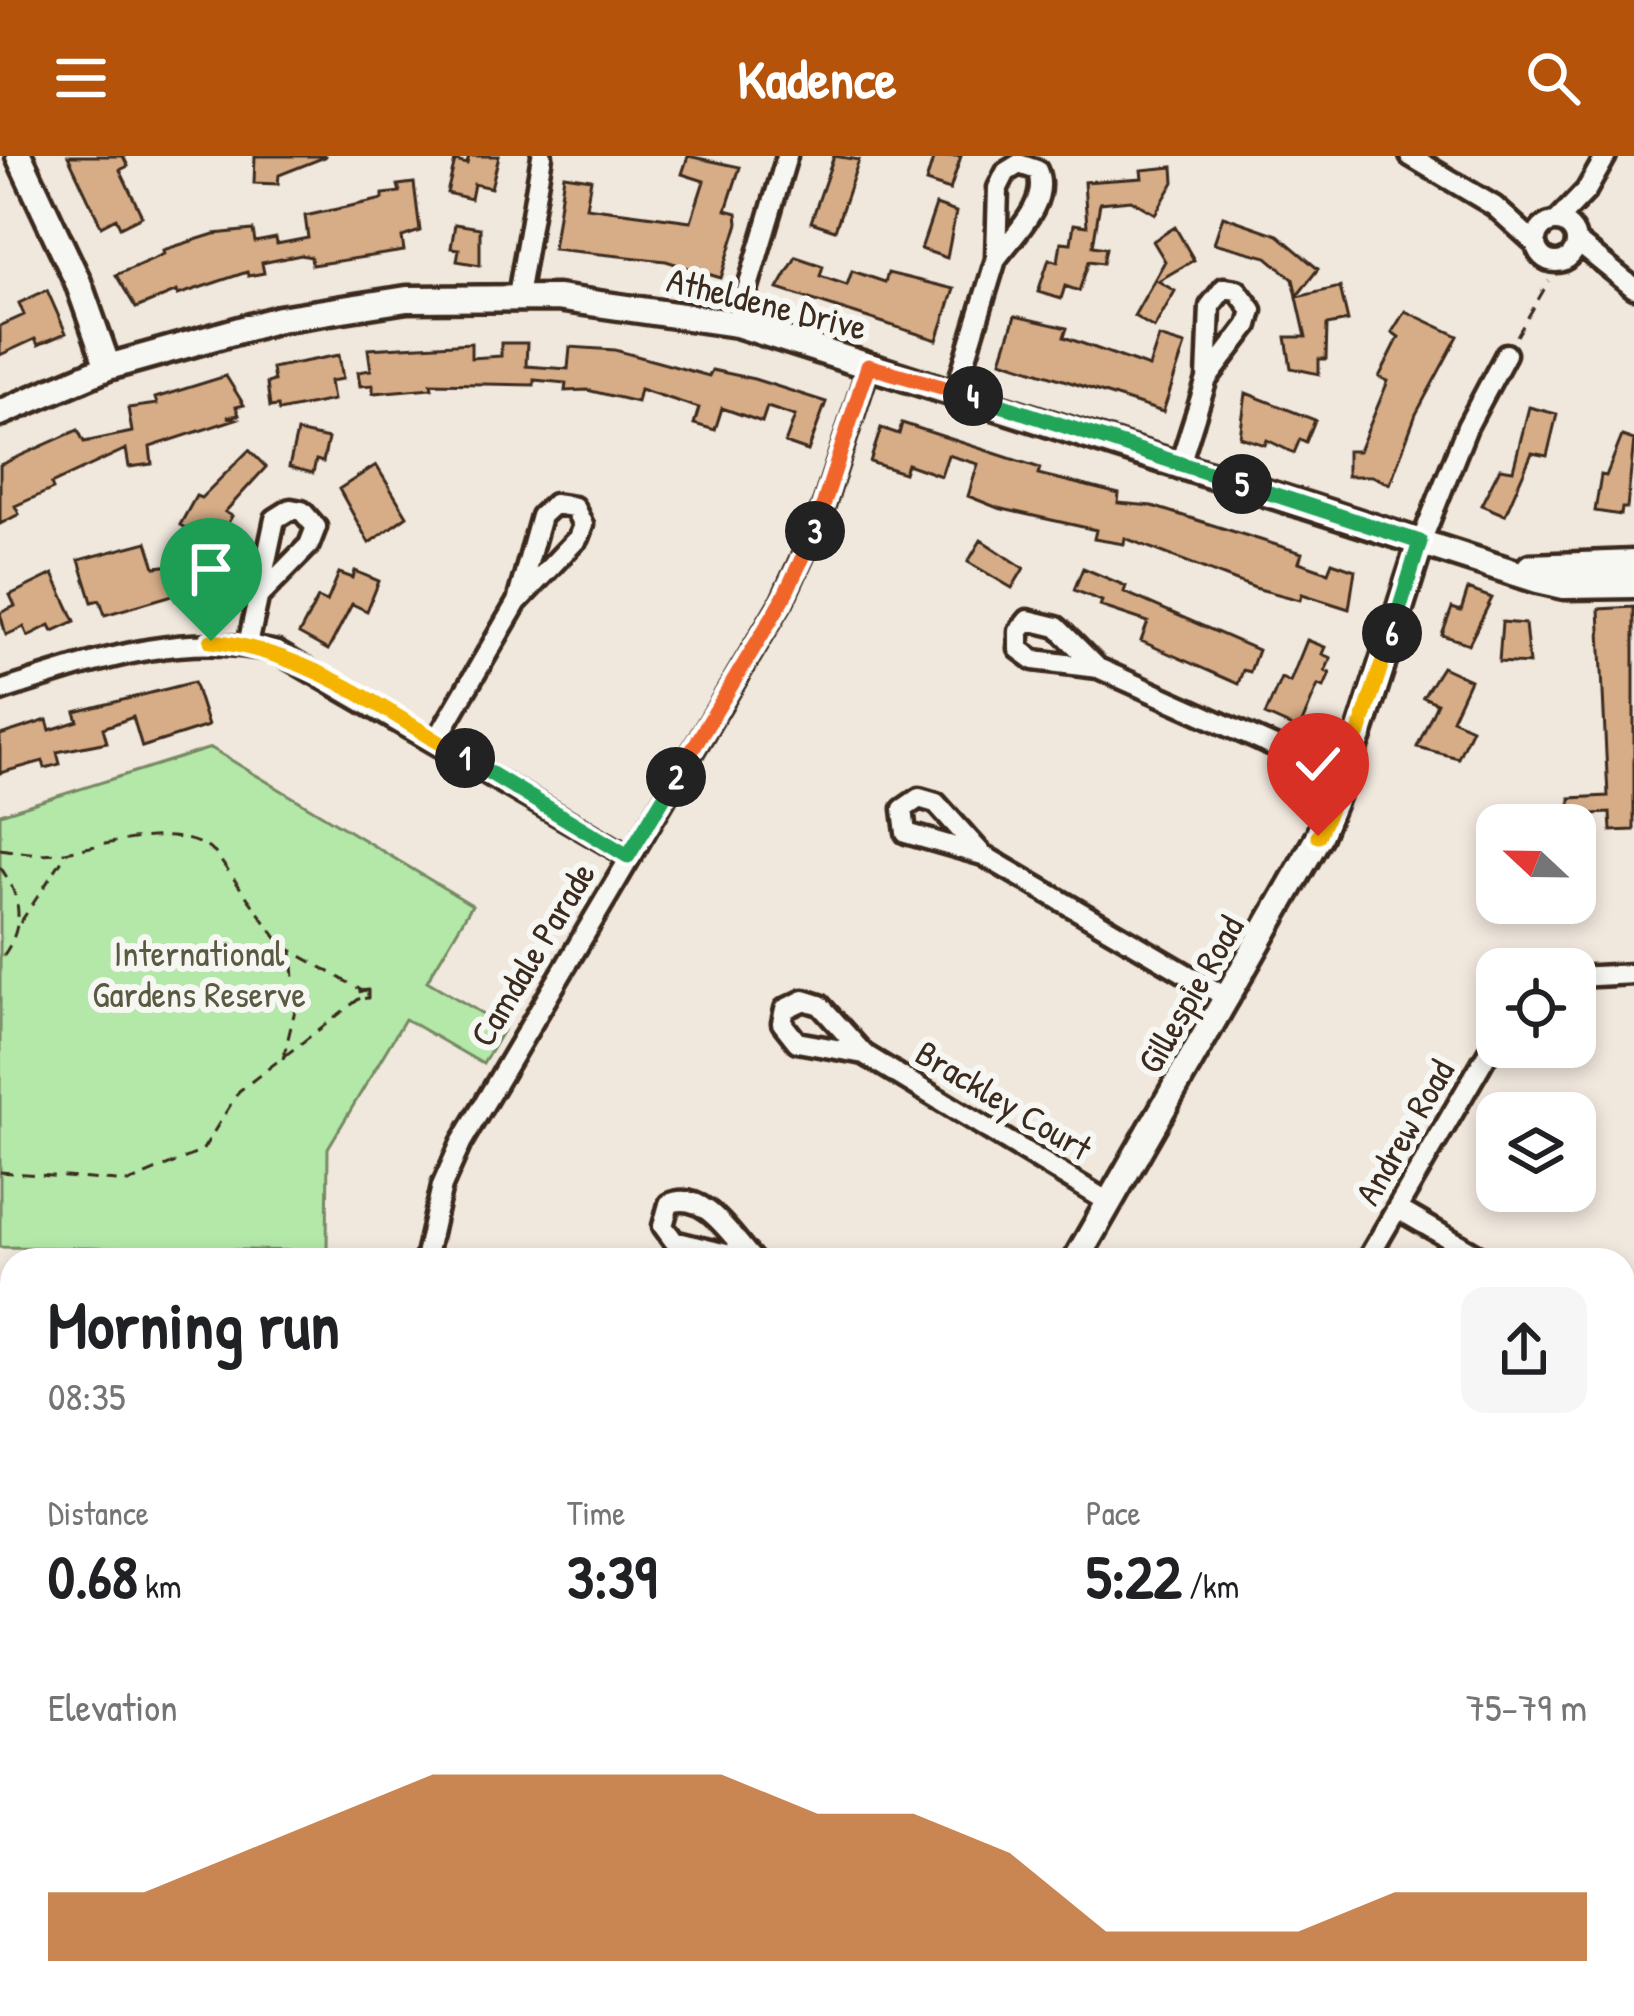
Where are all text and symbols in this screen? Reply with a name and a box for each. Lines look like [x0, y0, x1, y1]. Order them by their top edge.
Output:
text: Kadence [738, 42, 896, 115]
icon: menu [48, 45, 114, 111]
icon: search [1520, 45, 1586, 111]
street label: Atheldene Drive [662, 254, 872, 351]
pin: 4 [943, 366, 1003, 426]
text: 4 [967, 374, 979, 418]
pin: 5 [1212, 454, 1272, 514]
text: 5 [1235, 462, 1249, 506]
pin: 3 [785, 501, 845, 561]
text: 3 [808, 509, 822, 553]
pin [160, 518, 262, 641]
icon: arrive [178, 536, 244, 602]
pin: 6 [1362, 603, 1422, 663]
text: 6 [1385, 611, 1399, 655]
pin [1267, 713, 1369, 836]
pin: 1 [435, 728, 495, 788]
icon: check [1285, 731, 1351, 797]
text: 1 [459, 736, 471, 780]
pin: 2 [646, 747, 706, 807]
text: 2 [668, 755, 684, 799]
north arrow [1476, 804, 1596, 924]
map controls [1476, 804, 1596, 1212]
street label: Camdale Parade [457, 853, 606, 1055]
street label: Gillespie Road [1125, 906, 1254, 1081]
park label: International Gardens Reserve [92, 928, 306, 1018]
button: locate [1476, 948, 1596, 1068]
street label: Brackley Court [907, 1028, 1102, 1172]
street label: Andrew Road [1342, 1050, 1465, 1213]
button: layers [1476, 1092, 1596, 1212]
text: Morning run [48, 1279, 340, 1369]
button: share [1461, 1287, 1587, 1413]
text: 08:35 [48, 1369, 125, 1422]
text: Distance [48, 1491, 149, 1535]
text: Time [567, 1491, 625, 1535]
text: Pace [1086, 1491, 1141, 1535]
text: 0.68 [48, 1535, 138, 1617]
text: 3:39 [567, 1535, 657, 1617]
text: 5:22 [1086, 1535, 1181, 1617]
text: km [138, 1564, 181, 1608]
text: /km [1181, 1564, 1239, 1608]
text: Elevation [48, 1680, 178, 1733]
text: 75–79 m [1466, 1680, 1587, 1733]

